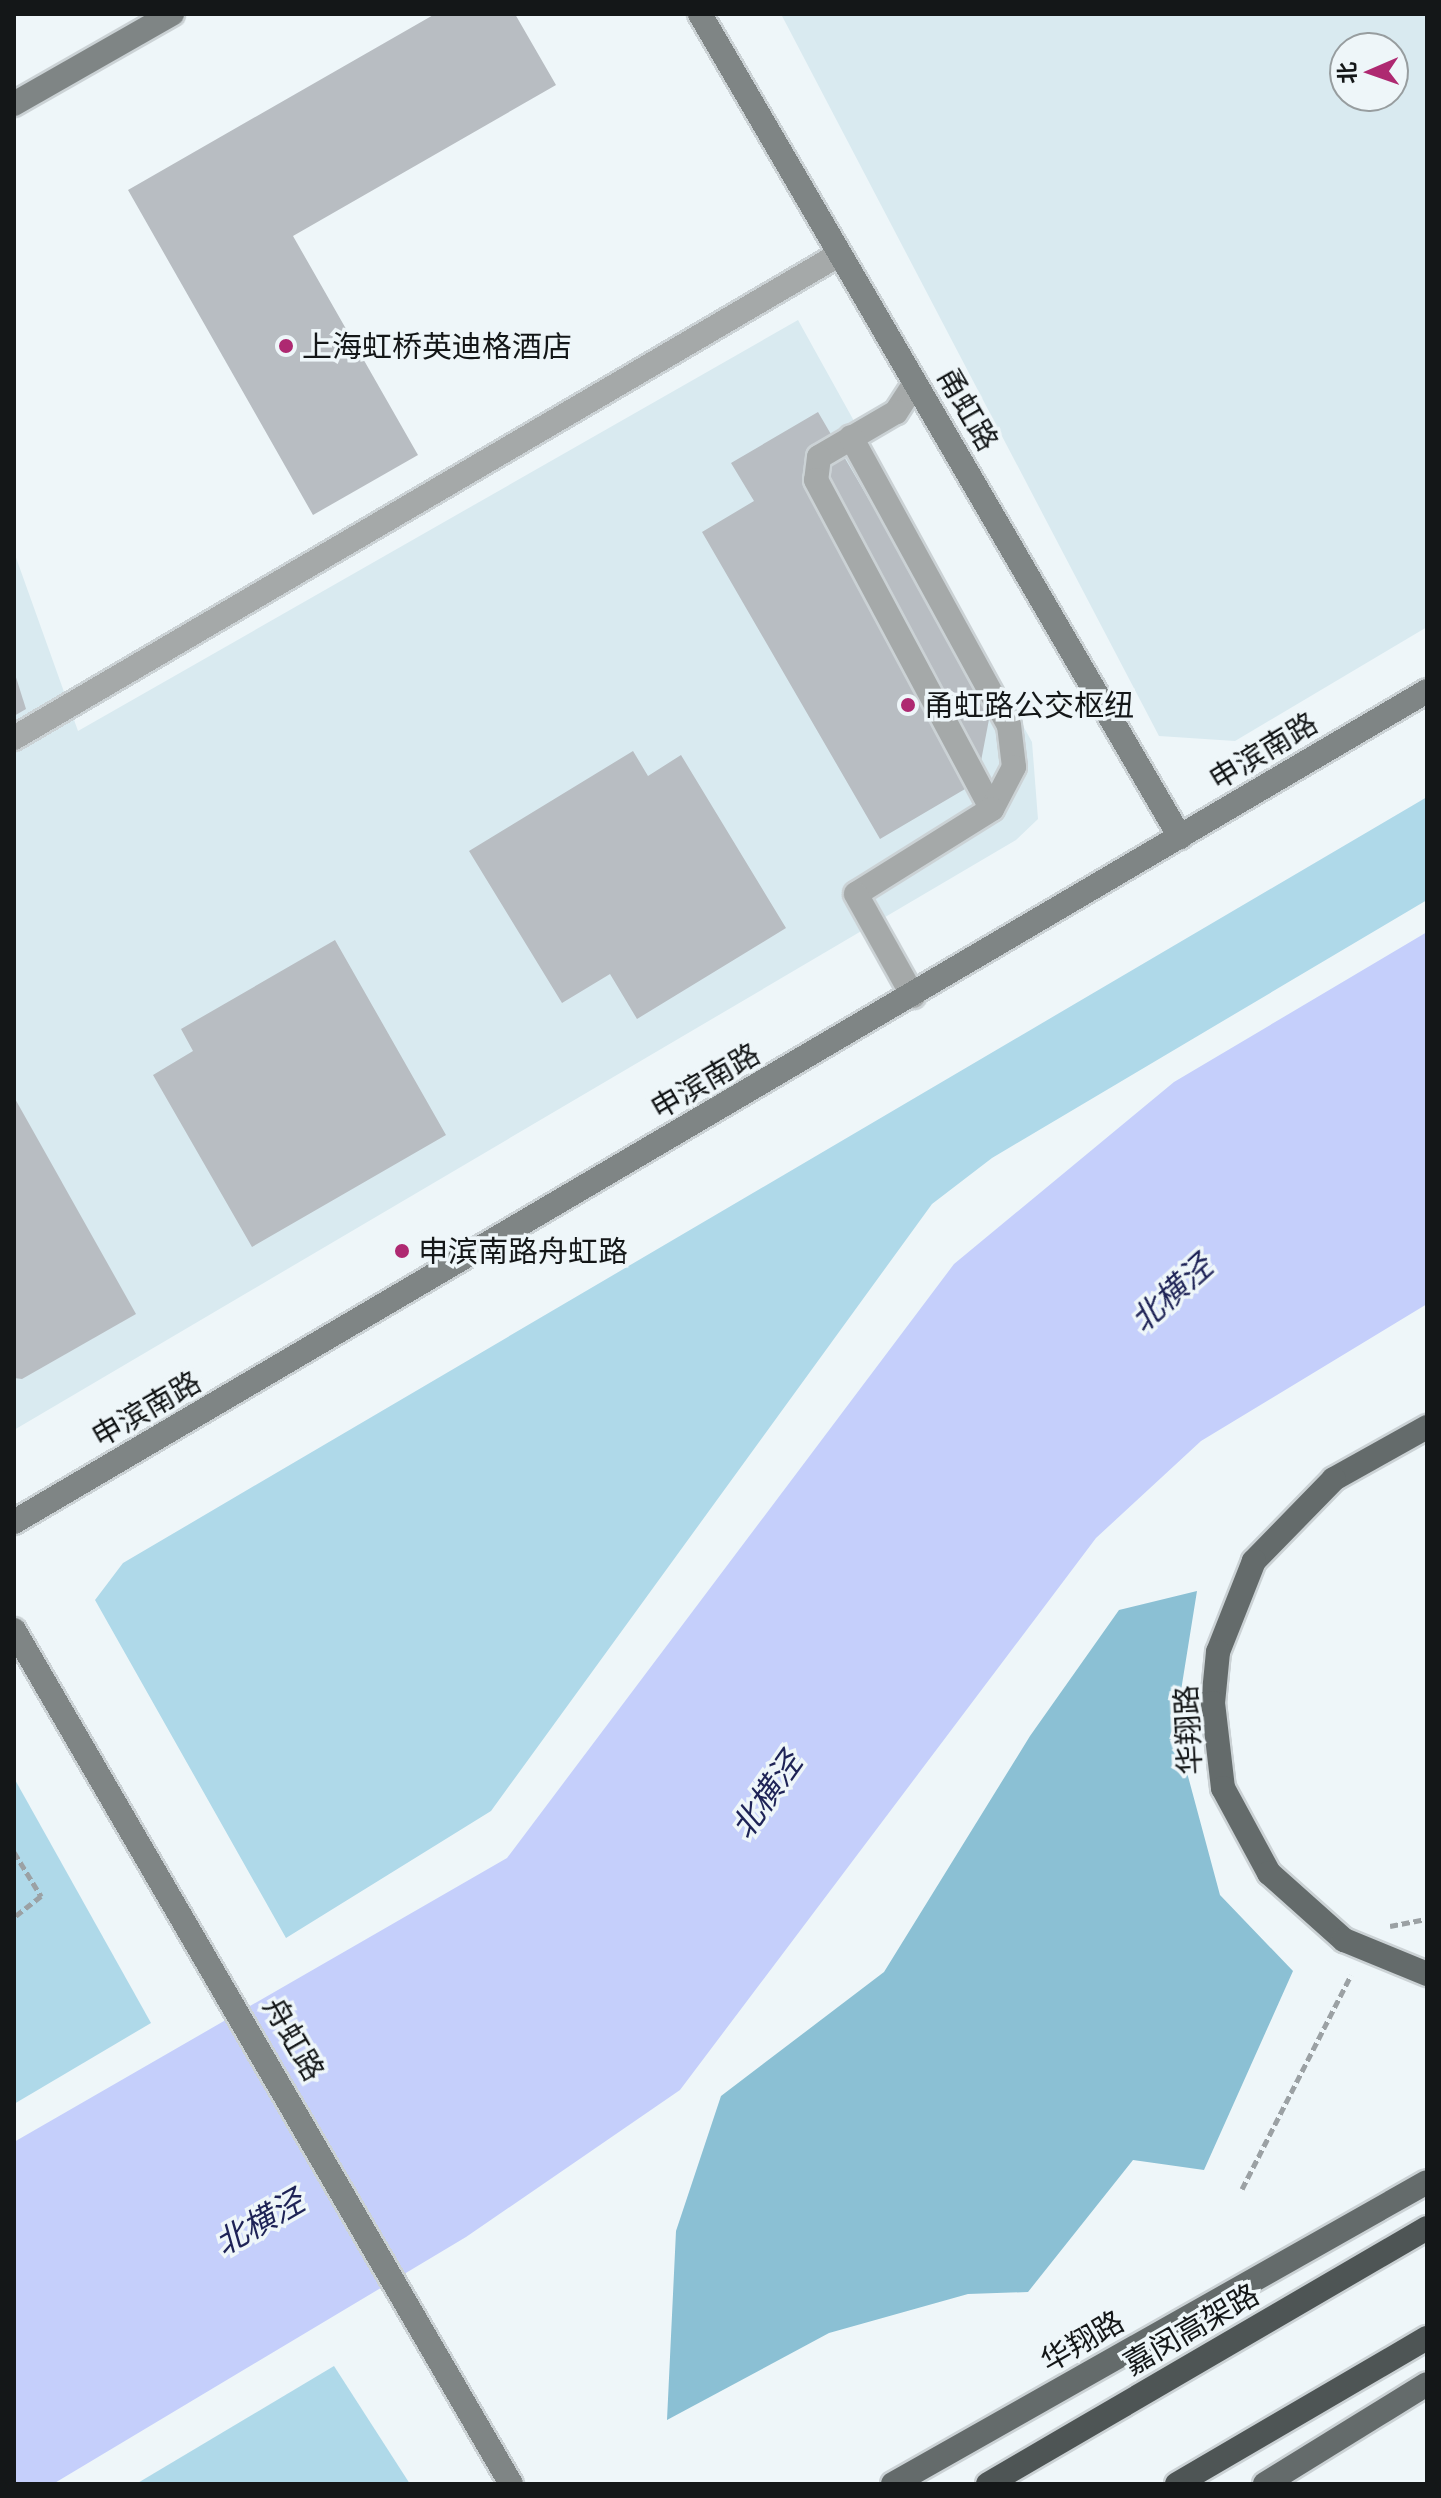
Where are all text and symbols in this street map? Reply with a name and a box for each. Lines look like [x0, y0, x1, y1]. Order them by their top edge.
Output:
north arrow [1329, 32, 1409, 112]
text: 北 [1333, 61, 1361, 84]
place label: 上海虹桥英迪格酒店 [302, 328, 572, 364]
marker: 上海虹桥英迪格酒店 [277, 337, 295, 355]
street label: 甬虹路 [930, 361, 1006, 457]
place label: 甬虹路公交枢纽 [924, 687, 1134, 723]
marker: 甬虹路公交枢纽 [899, 696, 917, 714]
street label: 申滨南路 [1202, 705, 1324, 797]
street label: 申滨南路 [644, 1035, 766, 1127]
place label: 申滨南路舟虹路 [418, 1233, 628, 1269]
marker: 申滨南路舟虹路 [393, 1242, 411, 1260]
water label: 北横泾 [1122, 1247, 1220, 1339]
street label: 申滨南路 [85, 1363, 207, 1455]
street label: 华翔路 [1168, 1684, 1208, 1776]
water label: 北横泾 [723, 1745, 809, 1845]
street label: 舟虹路 [256, 1991, 332, 2087]
water label: 北横泾 [208, 2181, 310, 2263]
street label: 嘉闵高架路 [1117, 2276, 1265, 2382]
street label: 华翔路 [1034, 2303, 1130, 2379]

